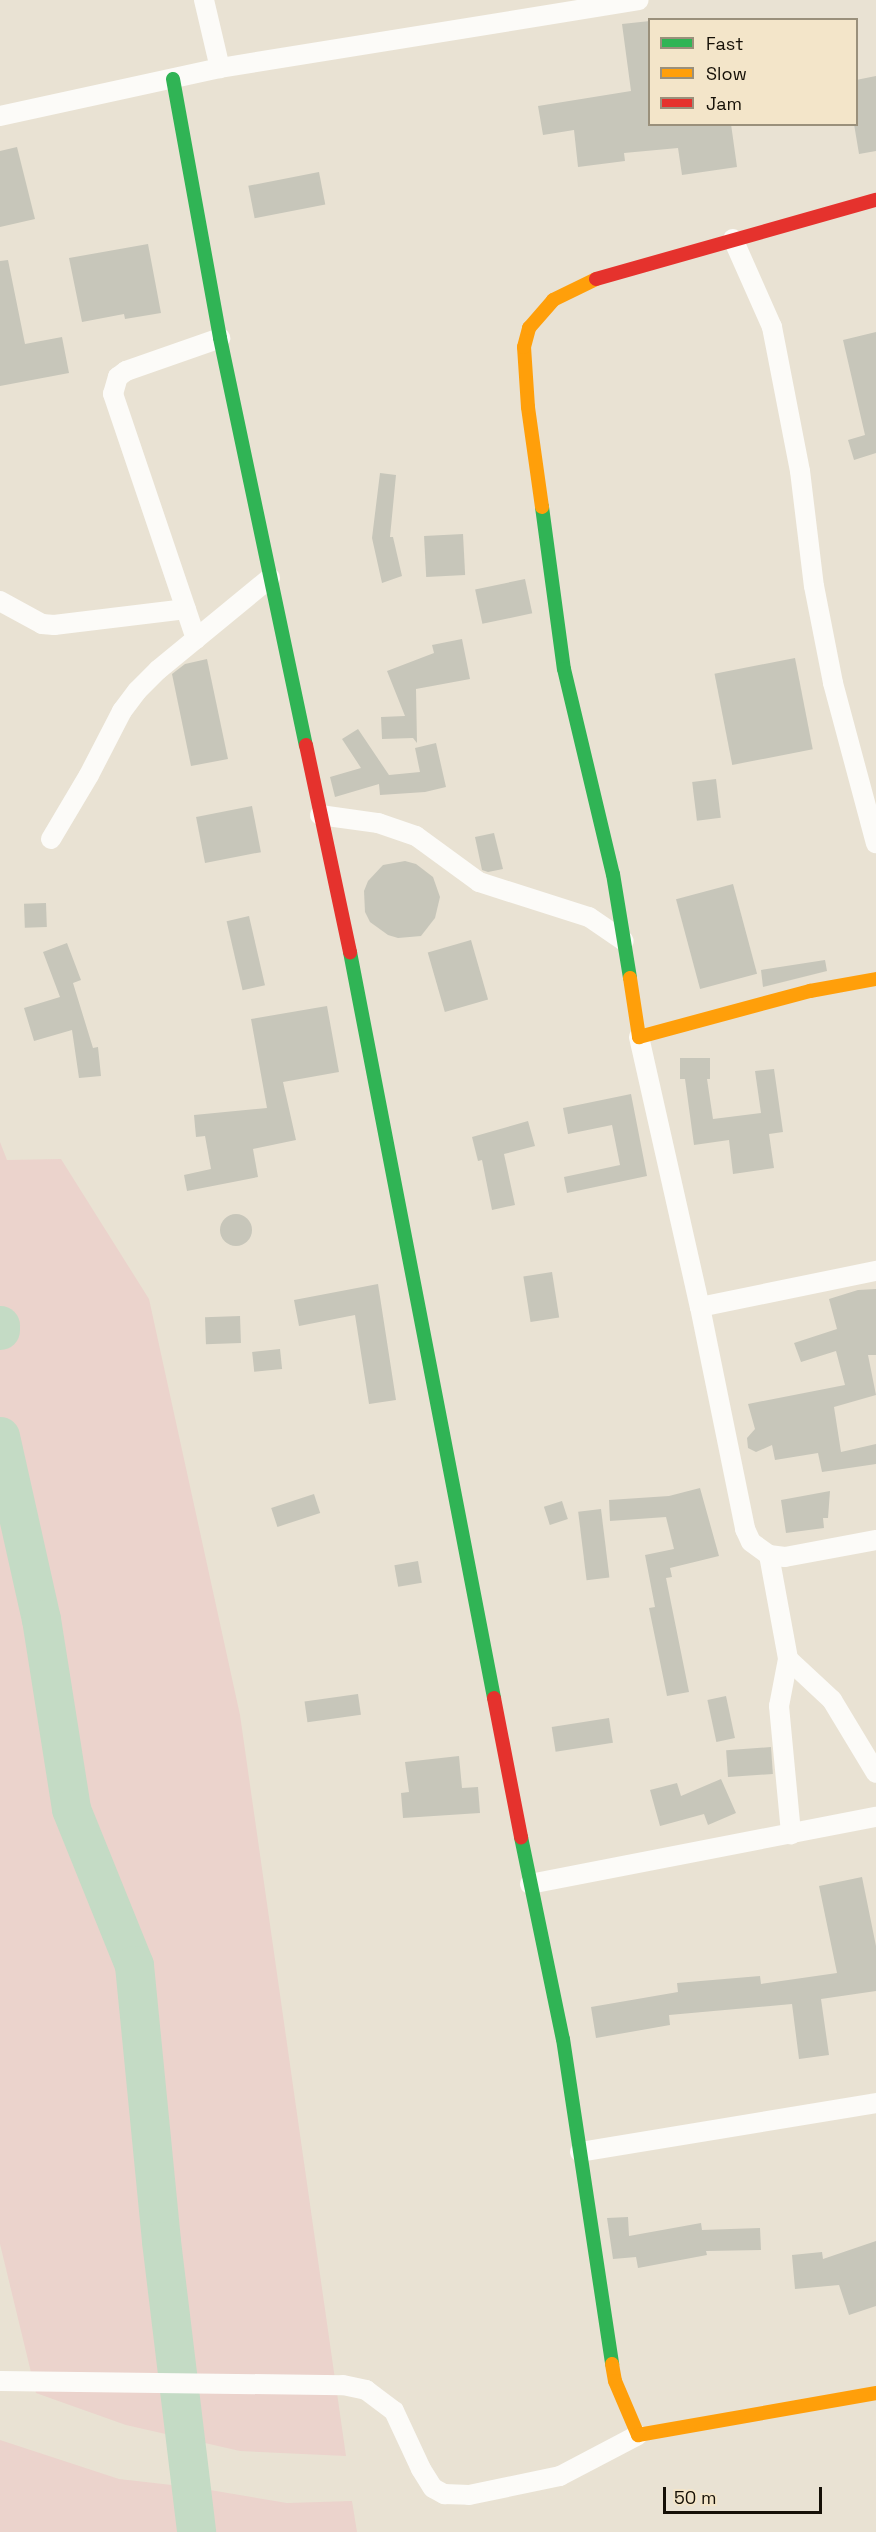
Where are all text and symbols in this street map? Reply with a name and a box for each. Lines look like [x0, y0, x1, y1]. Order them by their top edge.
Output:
legend [648, 18, 858, 126]
text: Fast [706, 32, 743, 55]
text: Slow [706, 62, 747, 85]
text: Jam [706, 92, 742, 115]
scale bar [666, 2475, 825, 2513]
text: 50 m [674, 2486, 716, 2509]

